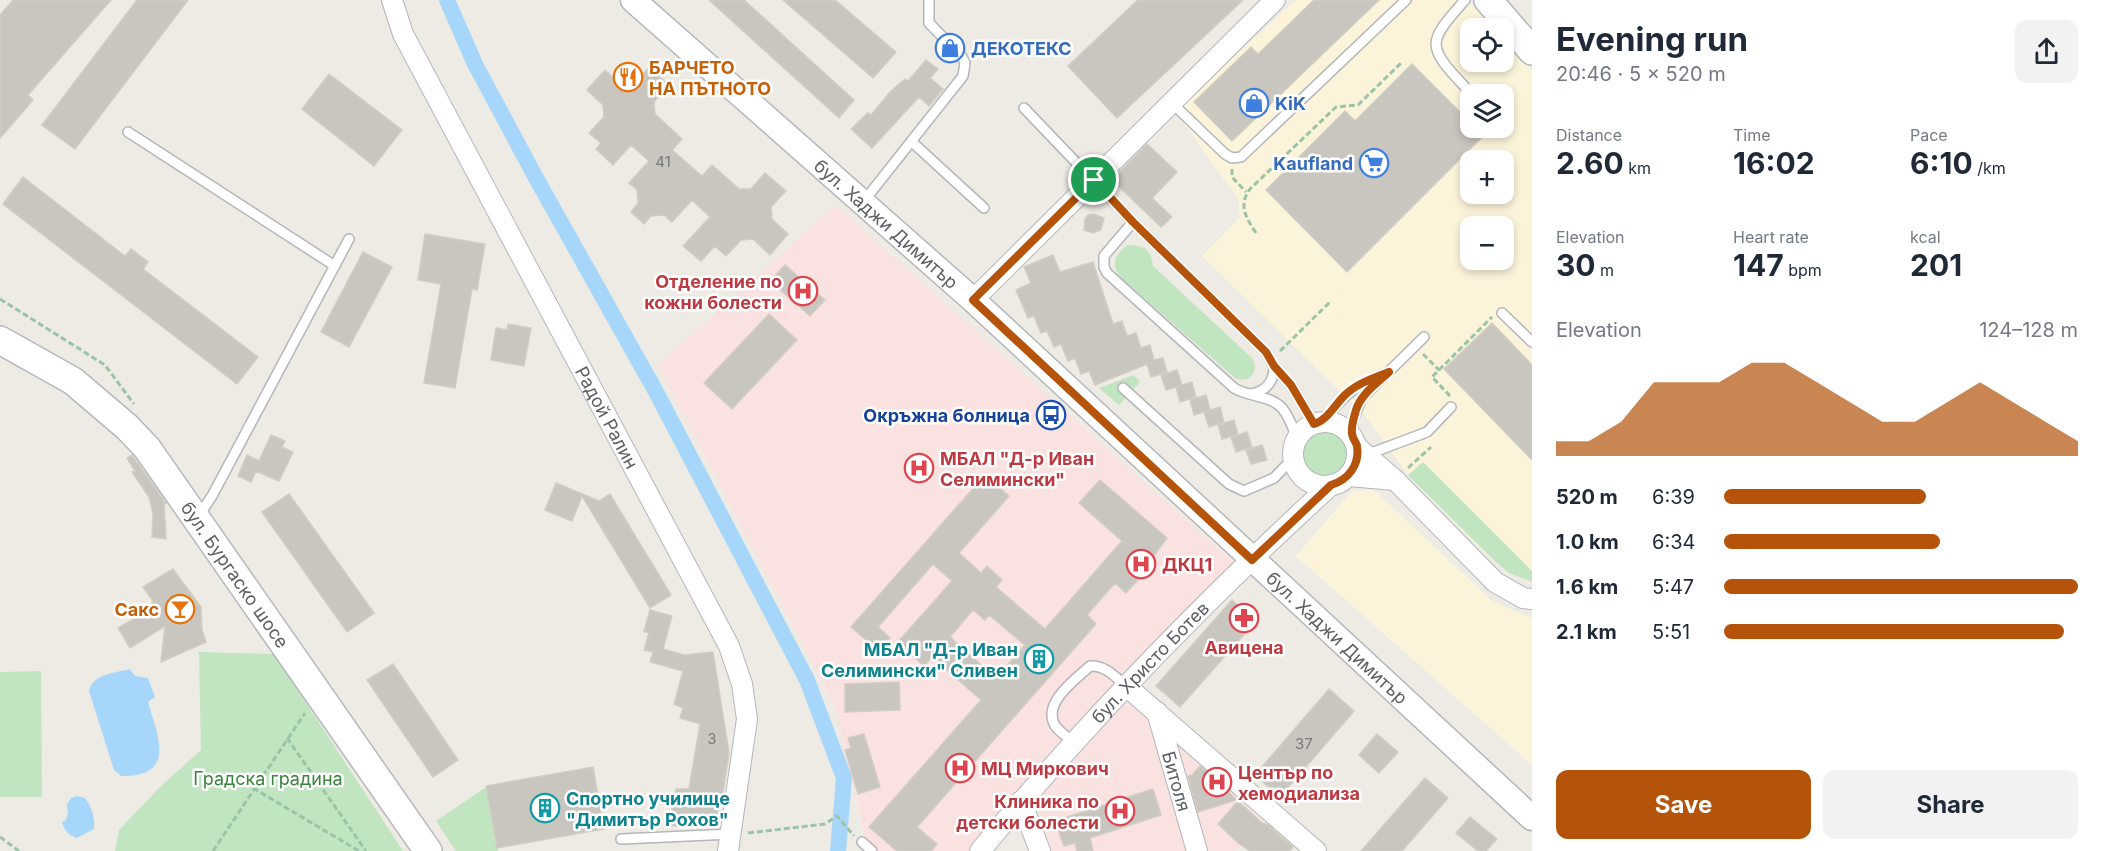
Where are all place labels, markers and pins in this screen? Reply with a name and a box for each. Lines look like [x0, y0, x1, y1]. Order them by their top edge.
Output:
shop icon: ДЕКОТЕКС [934, 32, 966, 64]
place label: ДЕКОТЕКС [971, 38, 1072, 59]
place label: БАРЧЕТО НА ПЪТНОТО [649, 57, 771, 99]
restaurant icon: БАРЧЕТО НА ПЪТНОТО [612, 61, 644, 93]
shop icon: KiK [1238, 87, 1270, 119]
place label: KiK [1275, 93, 1306, 114]
supermarket icon: Kaufland [1358, 147, 1390, 179]
place label: Kaufland [1273, 153, 1353, 174]
pin [1068, 154, 1119, 205]
place label: Отделение по кожни болести [644, 271, 782, 313]
hospital icon: Отделение по кожни болести [787, 275, 819, 307]
bus stop icon: Окръжна болница [1035, 399, 1067, 431]
place label: Окръжна болница [863, 405, 1030, 426]
place label: МБАЛ "Д-р Иван Селимински" [940, 448, 1094, 490]
hospital icon: МБАЛ "Д-р Иван Селимински" [903, 452, 935, 484]
hospital icon: ДКЦ1 [1125, 548, 1157, 580]
place label: ДКЦ1 [1162, 554, 1212, 575]
bar icon: Сакс [164, 593, 196, 625]
place label: Сакс [115, 599, 159, 620]
pharmacy icon: Авицена [1228, 602, 1260, 634]
place label: Авицена [1204, 637, 1284, 658]
place label: МБАЛ "Д-р Иван Селимински" Сливен [821, 639, 1018, 681]
building icon: МБАЛ "Д-р Иван Селимински" Сливен [1023, 643, 1055, 675]
hospital icon: МЦ Миркович [944, 752, 976, 784]
place label: МЦ Миркович [981, 758, 1109, 779]
place label: Център по хемодиализа [1238, 762, 1360, 804]
hospital icon: Център по хемодиализа [1201, 766, 1233, 798]
place label: Спортно училище "Димитър Рохов" [566, 788, 730, 830]
place label: Клиника по детски болести [956, 791, 1099, 833]
building icon: Спортно училище "Димитър Рохов" [529, 792, 561, 824]
hospital icon: Клиника по детски болести [1104, 795, 1136, 827]

